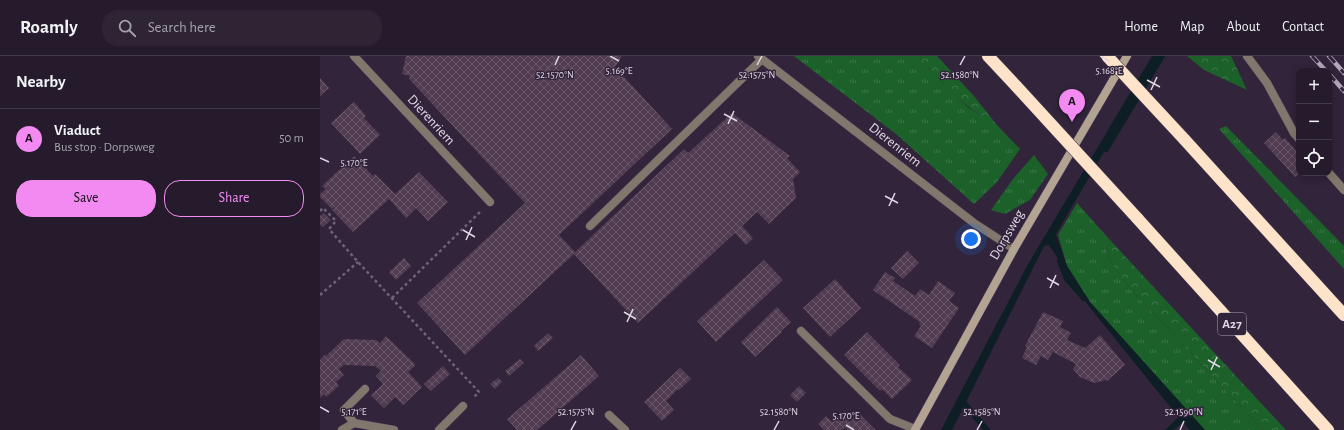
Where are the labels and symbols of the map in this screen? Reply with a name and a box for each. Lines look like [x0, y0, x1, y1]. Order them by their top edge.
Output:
text: 5.169°E [605, 66, 633, 76]
text: 5.168°E [1095, 66, 1123, 76]
text: 52.1570°N [536, 70, 574, 80]
text: 52.1575°N [739, 70, 775, 80]
text: 52.1580°N [941, 70, 979, 80]
pin: A [1059, 89, 1085, 122]
street label: Dierenriem [405, 92, 457, 148]
street label: Dierenriem [866, 120, 924, 170]
text: 5.170°E [340, 158, 368, 168]
street label: Dorpsweg [987, 208, 1027, 262]
your location [961, 229, 981, 249]
road number: A27 [1218, 313, 1246, 335]
text: 5.171°E [341, 407, 367, 417]
text: 52.1575°N [558, 407, 594, 417]
text: 52.1580°N [760, 407, 798, 417]
text: 52.1585°N [963, 407, 1001, 417]
text: 52.1590°N [1165, 407, 1203, 417]
text: 5.170°E [832, 411, 860, 421]

